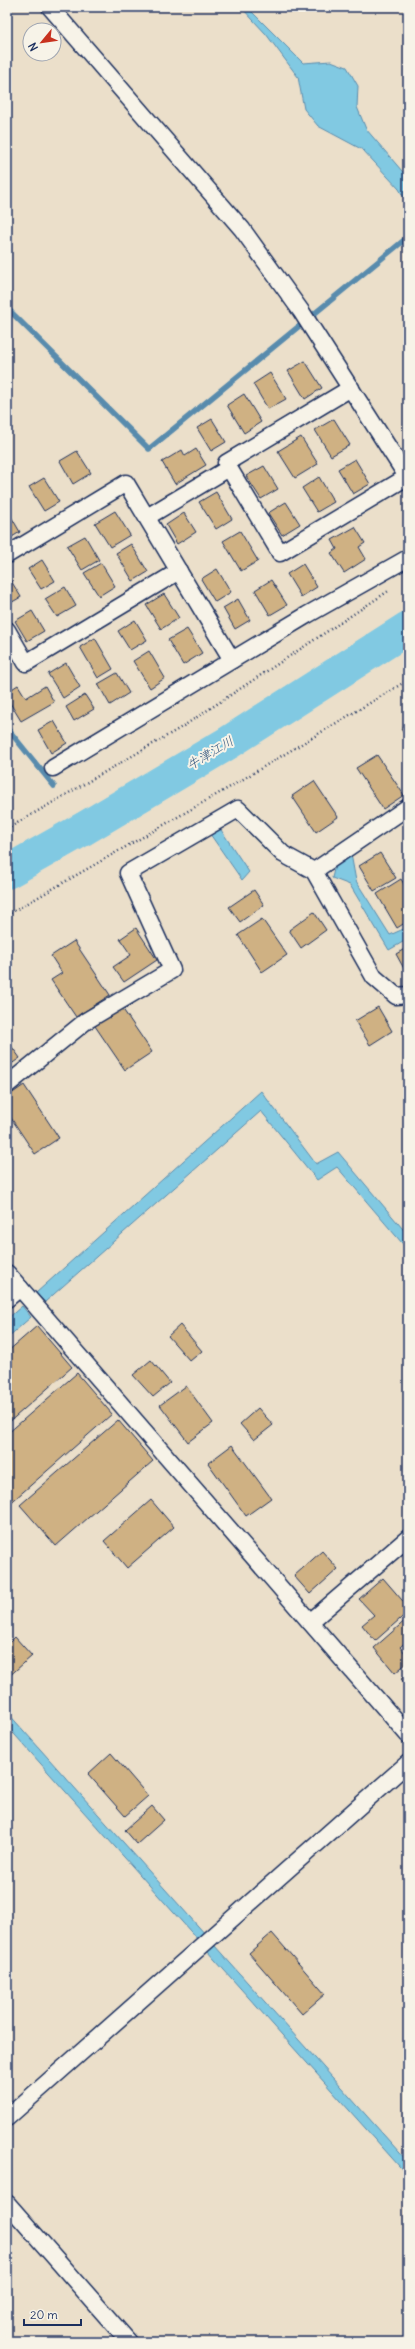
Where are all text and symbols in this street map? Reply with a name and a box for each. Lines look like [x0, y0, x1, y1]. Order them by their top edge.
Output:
north arrow [22, 22, 62, 62]
text: N [25, 40, 41, 54]
water label: 牛津江川 [183, 732, 237, 774]
scale bar [24, 2301, 81, 2327]
text: 20 m [30, 2307, 58, 2322]

